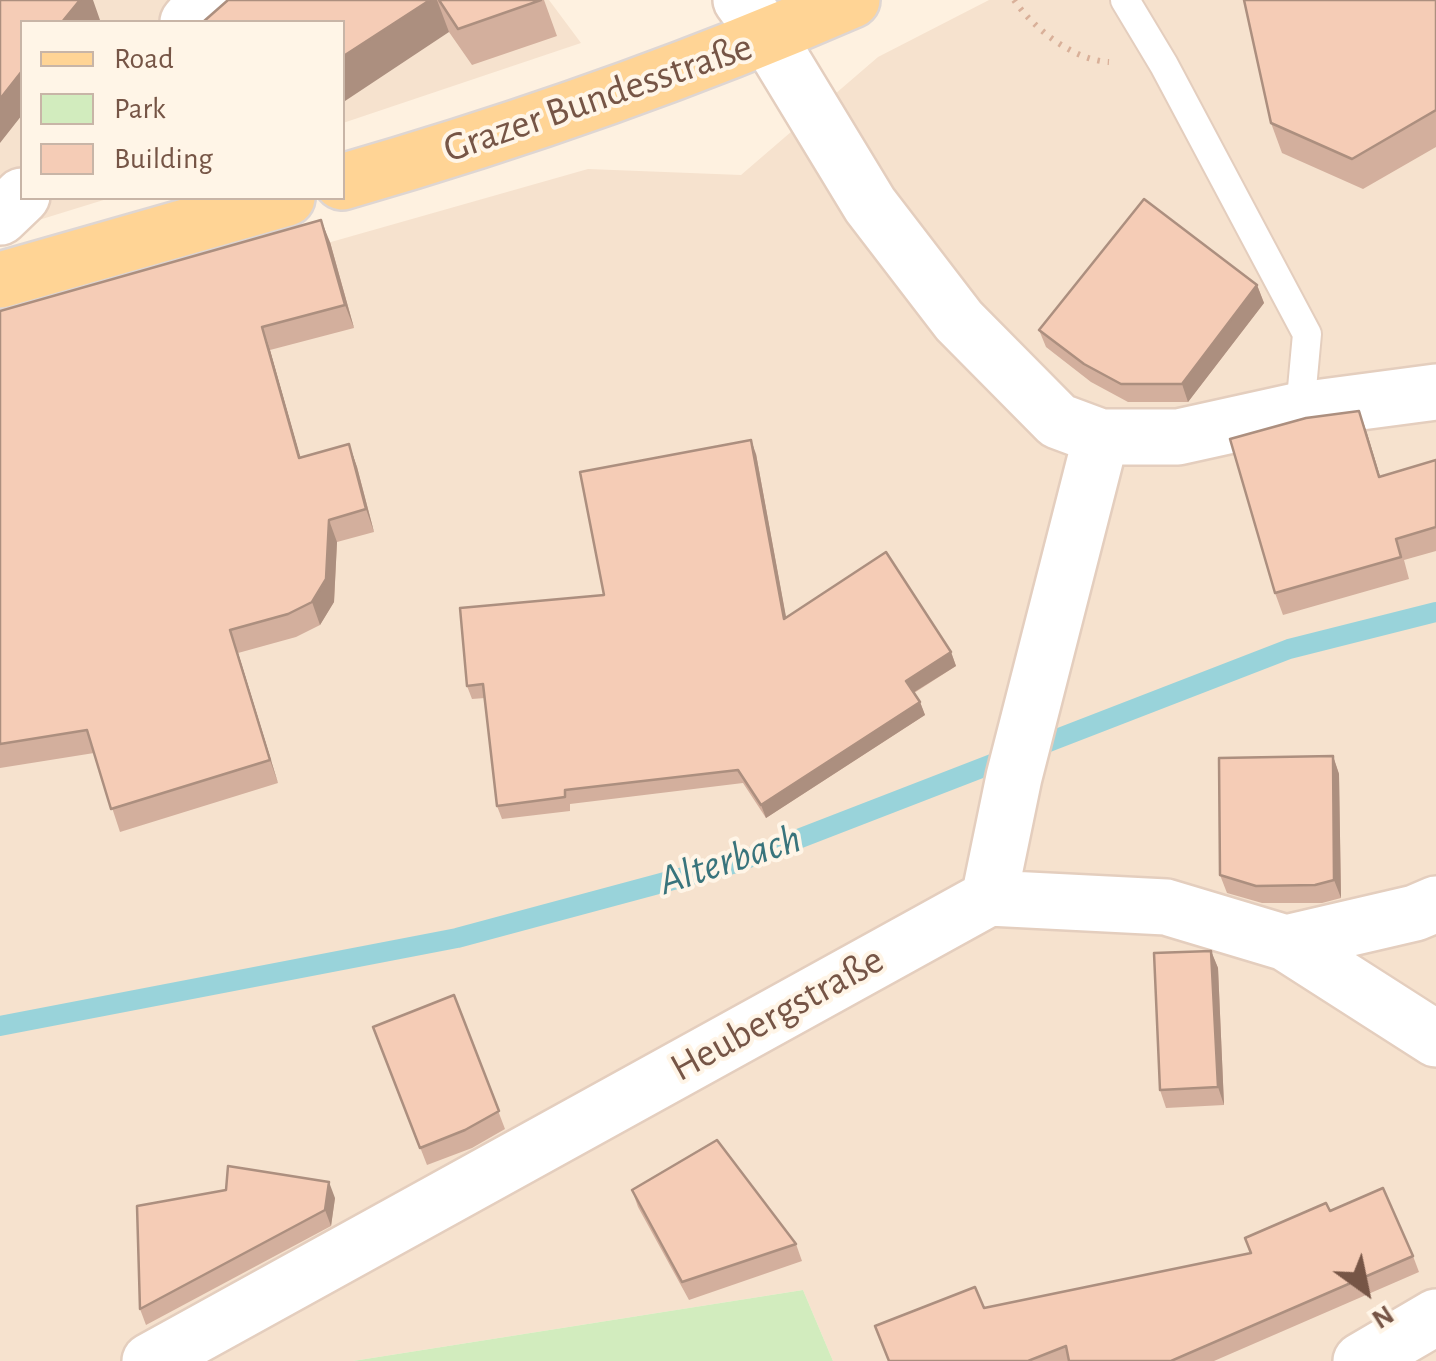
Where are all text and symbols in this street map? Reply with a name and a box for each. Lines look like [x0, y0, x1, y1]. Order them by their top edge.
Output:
legend [20, 20, 345, 200]
street label: Grazer Bundesstraße [437, 23, 759, 173]
text: Road [114, 44, 174, 74]
text: Park [114, 94, 166, 124]
text: Building [114, 144, 213, 174]
water label: Alterbach [653, 813, 807, 907]
street label: Heubergstraße [662, 936, 892, 1092]
north arrow [1316, 1241, 1416, 1341]
text: N [1367, 1299, 1398, 1333]

